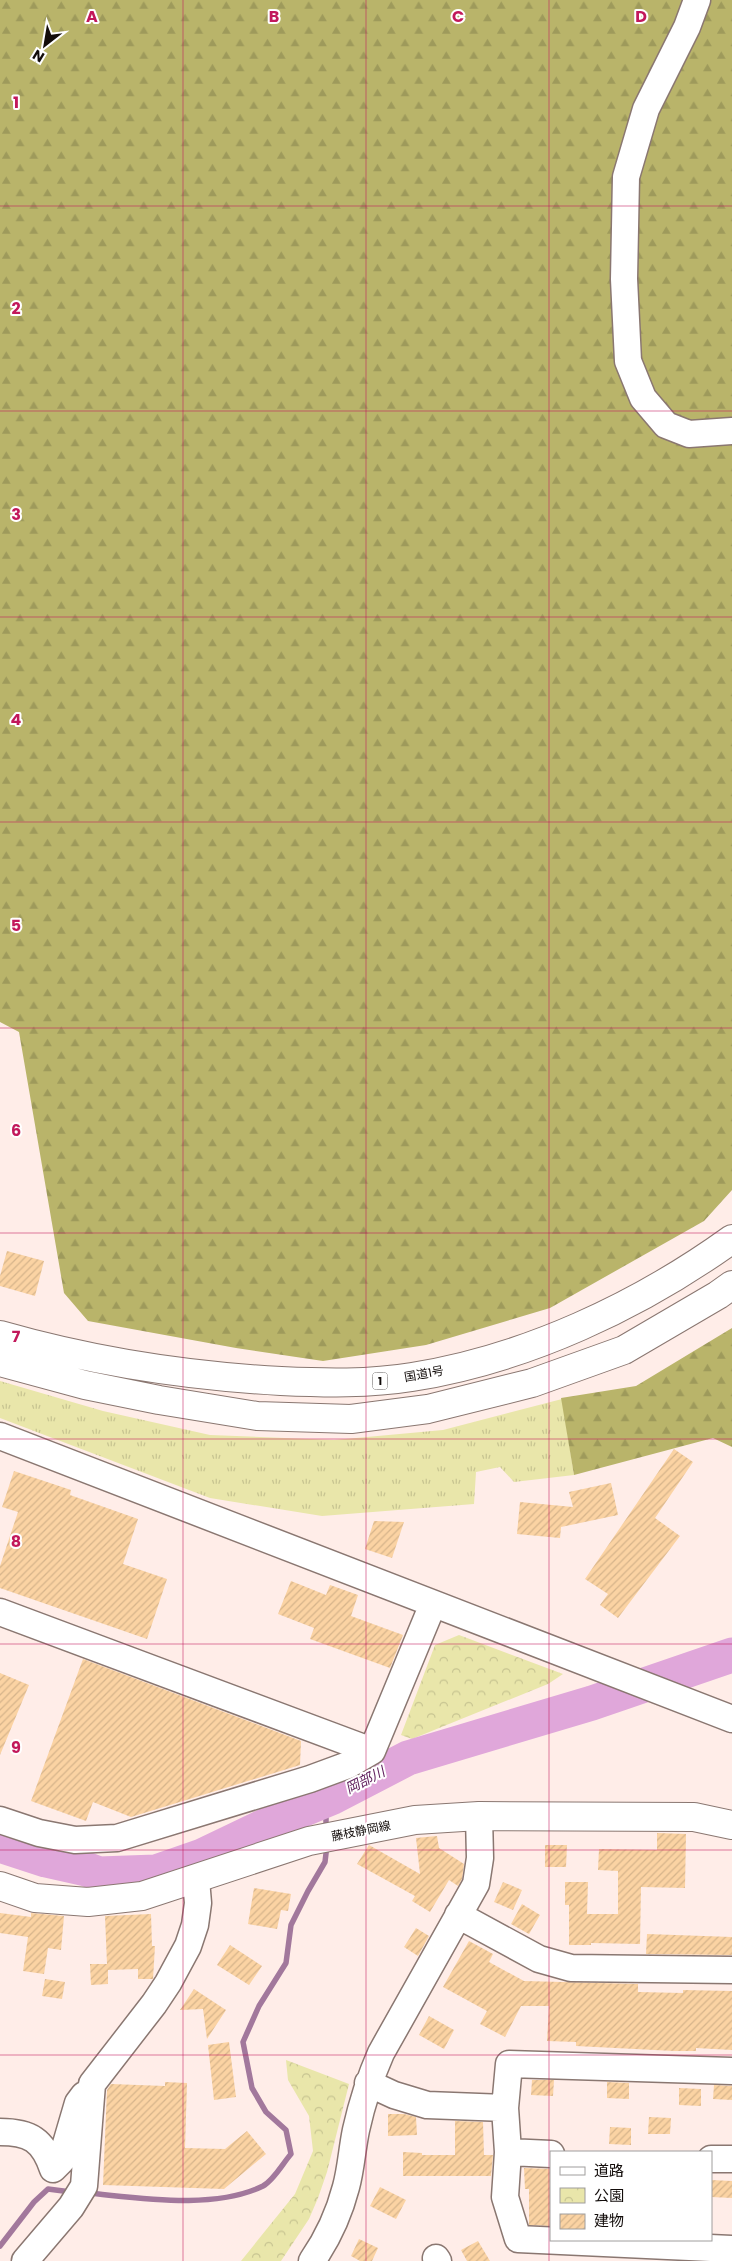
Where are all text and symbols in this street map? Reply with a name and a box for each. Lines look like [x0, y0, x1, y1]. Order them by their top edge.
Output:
text: A [86, 5, 98, 28]
text: B [269, 5, 279, 28]
text: C [452, 5, 464, 28]
text: D [635, 5, 647, 28]
north arrow [20, 20, 70, 70]
text: N [29, 45, 48, 67]
text: 1 [13, 91, 19, 114]
text: 2 [11, 297, 21, 320]
text: 3 [11, 503, 21, 526]
text: 4 [11, 708, 22, 731]
text: 5 [11, 914, 21, 937]
text: 6 [11, 1119, 21, 1142]
text: 7 [12, 1325, 21, 1348]
street label: 国道1号 [403, 1362, 445, 1385]
road number: 1 [372, 1372, 388, 1390]
text: 8 [11, 1530, 21, 1553]
text: 9 [11, 1736, 21, 1759]
water label: 岡部川 [342, 1761, 390, 1798]
street label: 藤枝静岡線 [330, 1816, 392, 1845]
legend [550, 2151, 712, 2241]
text: 道路 [594, 2160, 624, 2181]
text: 公園 [594, 2185, 624, 2206]
text: 建物 [594, 2210, 624, 2231]

